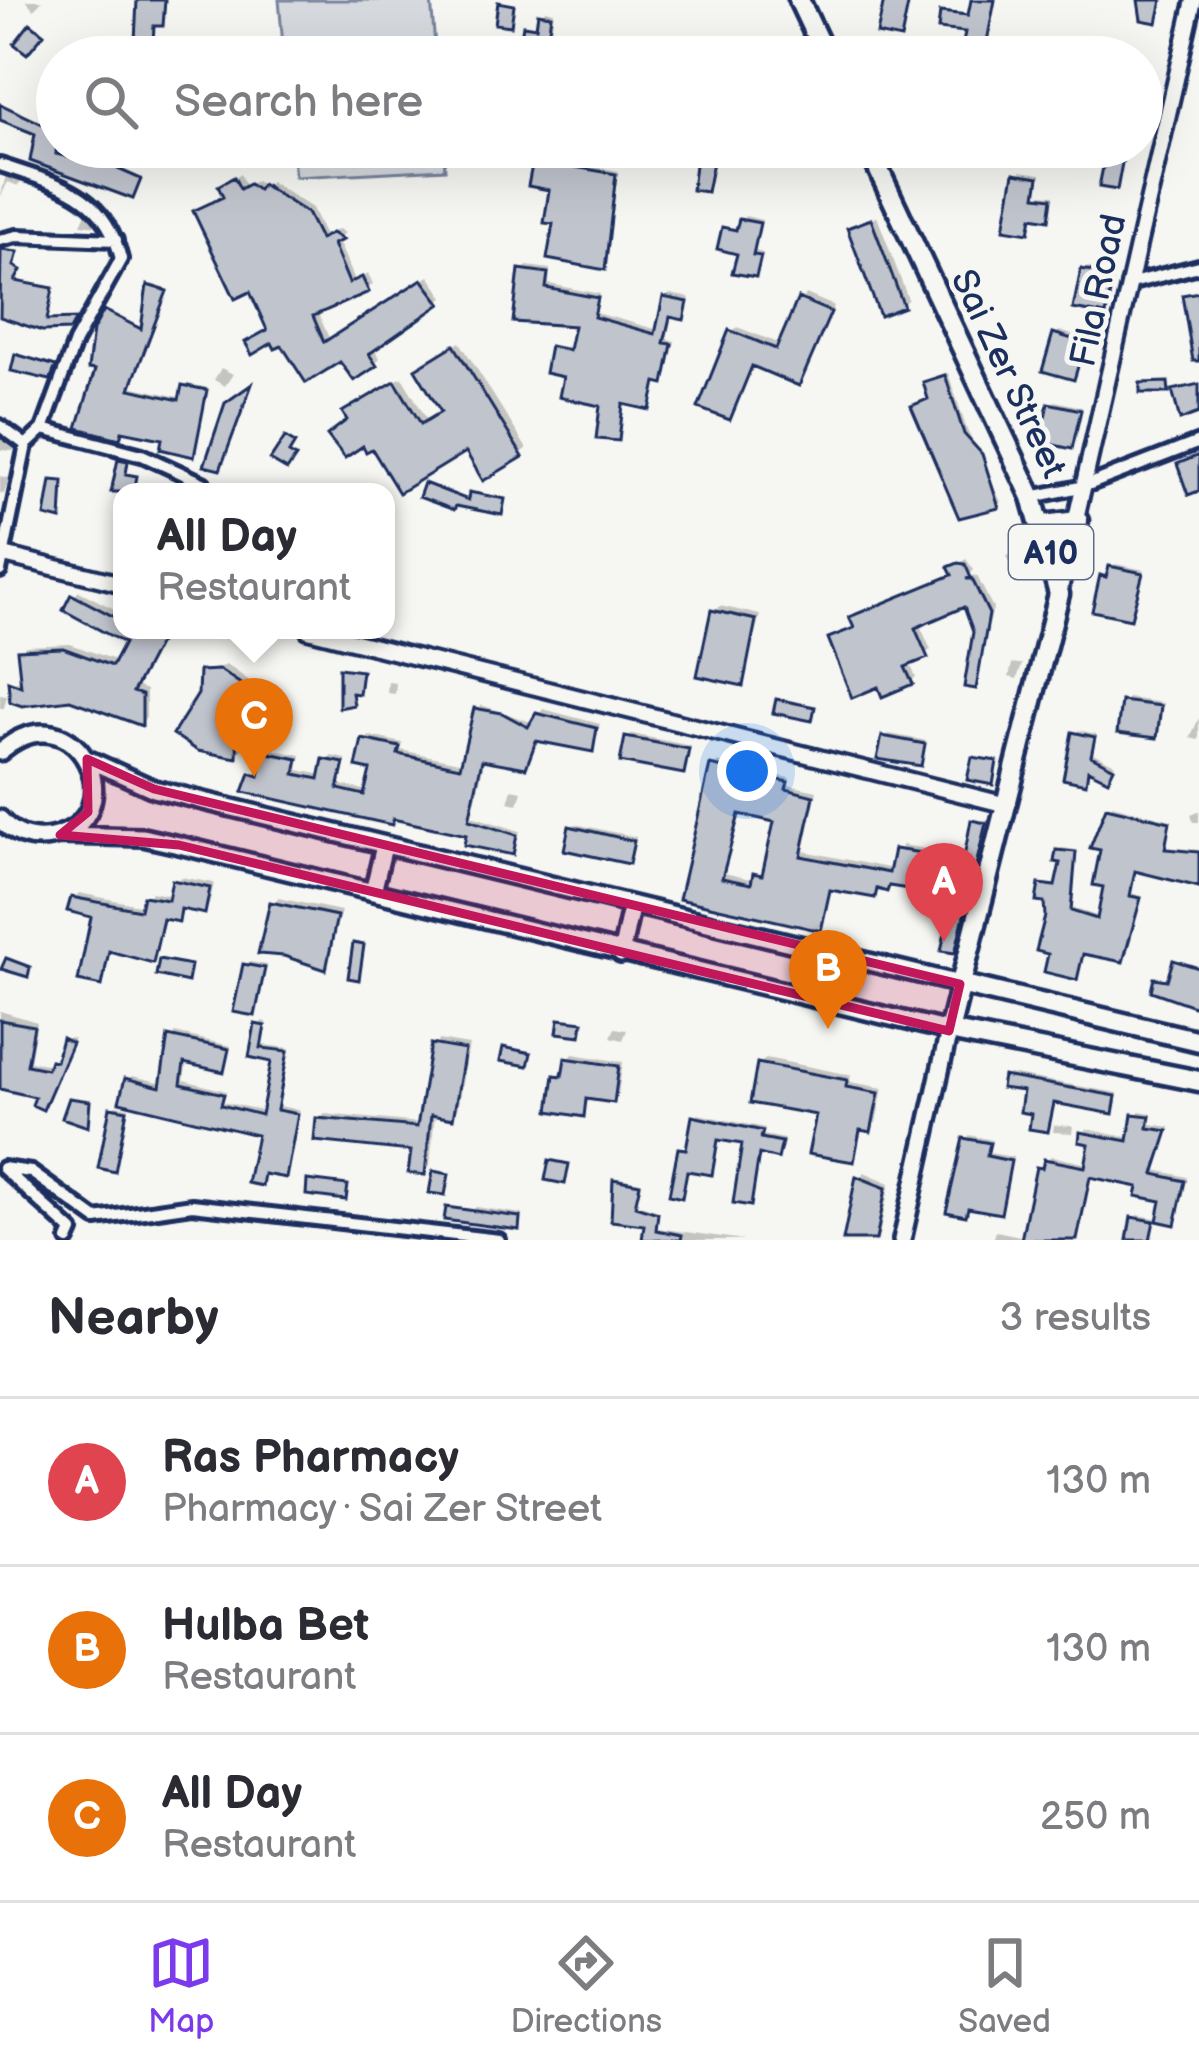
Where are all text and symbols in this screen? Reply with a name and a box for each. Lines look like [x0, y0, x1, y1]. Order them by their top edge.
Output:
search box [36, 36, 1163, 168]
icon: search [78, 69, 144, 135]
text: Search here [174, 75, 423, 130]
street label: Fila Road [1062, 210, 1137, 371]
street label: Sai Zer Street [941, 263, 1075, 485]
popup [113, 483, 395, 639]
text: All Day [157, 510, 297, 565]
road number: A10 [1009, 525, 1093, 579]
text: Restaurant [157, 565, 351, 612]
pin: C [215, 678, 293, 777]
your location [717, 741, 777, 801]
pin: A [905, 843, 983, 942]
pin: B [789, 930, 867, 1029]
text: Nearby [48, 1288, 219, 1349]
text: 3 results [999, 1295, 1151, 1342]
text: Ras Pharmacy [162, 1431, 459, 1486]
text: A [75, 1458, 99, 1505]
text: 130 m [1046, 1458, 1151, 1505]
text: Pharmacy · Sai Zer Street [162, 1486, 602, 1533]
text: Hulba Bet [162, 1599, 369, 1654]
text: B [73, 1626, 101, 1673]
text: 130 m [1046, 1626, 1151, 1673]
text: Restaurant [162, 1654, 356, 1701]
text: All Day [162, 1767, 302, 1822]
text: C [73, 1794, 101, 1841]
text: 250 m [1040, 1794, 1151, 1841]
text: Restaurant [162, 1822, 356, 1869]
tab: Map [148, 1930, 214, 2042]
tab: Directions [511, 1930, 662, 2042]
tab: Saved [958, 1930, 1051, 2042]

